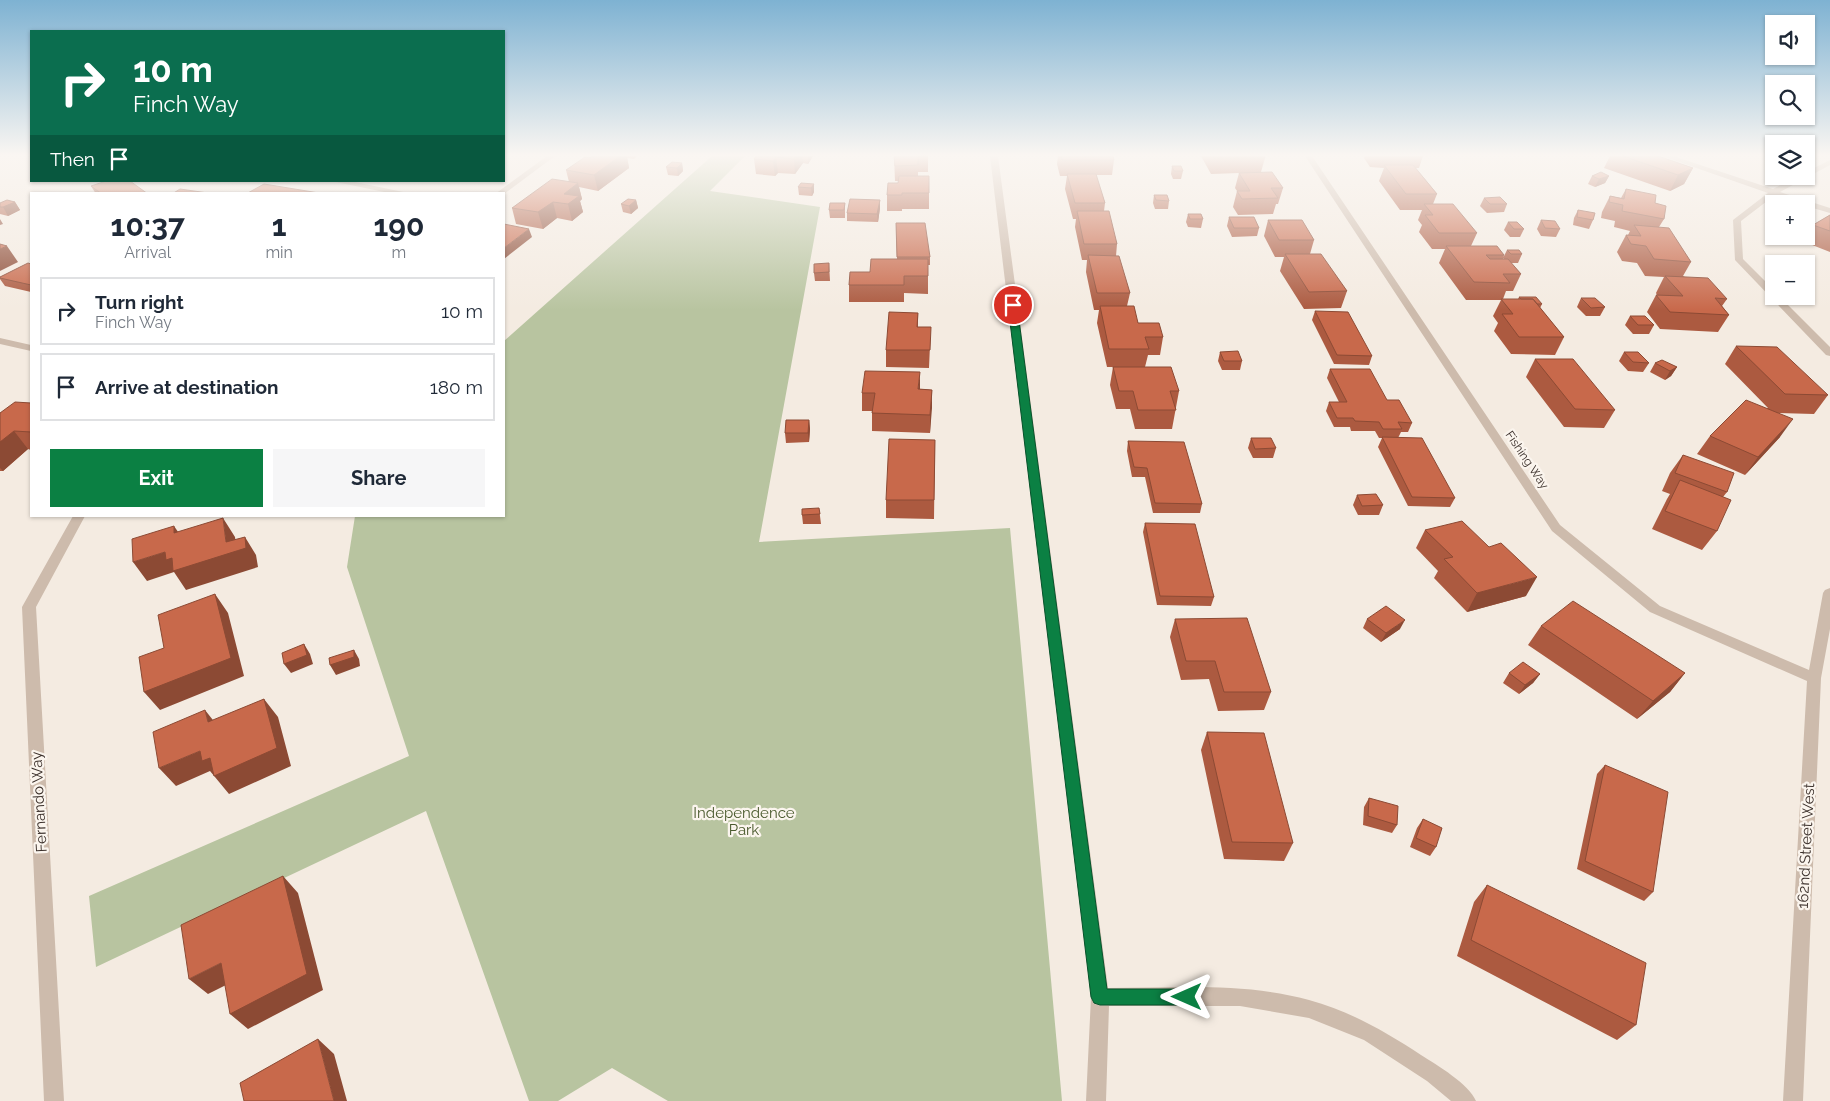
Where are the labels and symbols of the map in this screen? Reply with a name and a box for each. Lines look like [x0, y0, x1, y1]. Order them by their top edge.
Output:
pin [992, 284, 1034, 326]
street label: Fishing Way [1502, 428, 1552, 492]
street label: Fernando Way [27, 751, 51, 853]
street label: 162nd Street West [1794, 783, 1818, 909]
park label: Independence Park [693, 804, 795, 839]
position arrow [1160, 970, 1212, 1022]

